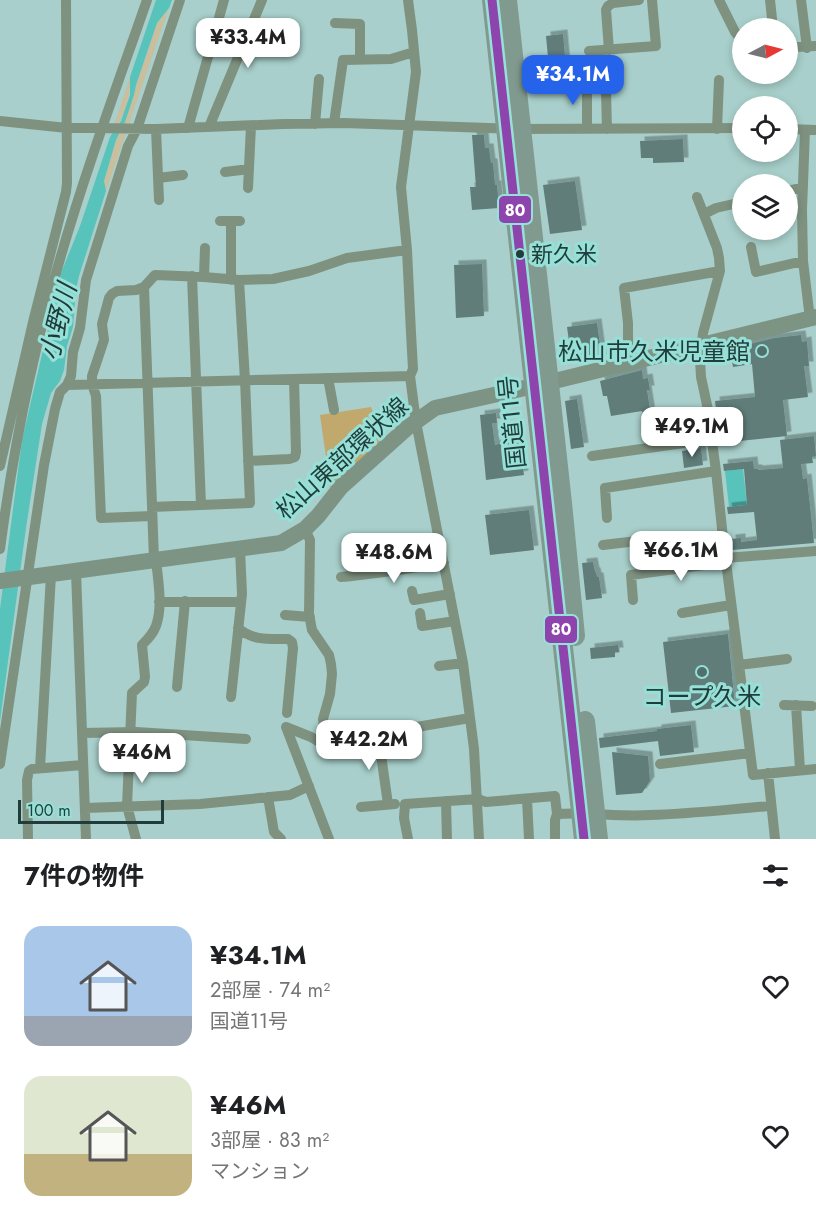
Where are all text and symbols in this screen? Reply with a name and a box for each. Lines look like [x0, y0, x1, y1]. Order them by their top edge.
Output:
pin: ¥33.4M [199, 18, 297, 69]
north arrow [732, 18, 798, 84]
map controls [732, 18, 798, 240]
text: ¥33.4M [210, 23, 286, 52]
pin: ¥34.1M [524, 55, 622, 106]
text: ¥34.1M [536, 60, 610, 89]
button: locate [732, 96, 798, 162]
button: layers [732, 174, 798, 240]
line badge: 80 [498, 195, 532, 224]
text: 80 [505, 199, 525, 222]
place label: 新久米 [531, 238, 597, 270]
marker: 新久米 [514, 248, 526, 260]
water label: 小野川 [30, 277, 87, 364]
place label: 松山市久米児童館 [558, 334, 750, 369]
marker: 松山市久米児童館 [755, 344, 769, 358]
street label: 国道11号 [490, 374, 534, 470]
street label: 松山東部環状線 [268, 389, 416, 527]
pin: ¥49.1M [643, 407, 741, 458]
text: ¥49.1M [655, 412, 729, 441]
pin: ¥66.1M [632, 531, 730, 582]
pin: ¥48.6M [345, 533, 443, 584]
text: ¥66.1M [644, 536, 718, 565]
text: ¥48.6M [355, 538, 433, 567]
line badge: 80 [544, 615, 578, 644]
text: 80 [551, 618, 571, 641]
marker: コープ久米 [695, 665, 709, 679]
place label: コープ久米 [643, 679, 761, 714]
pin: ¥42.2M [320, 720, 418, 771]
text: ¥42.2M [330, 725, 408, 754]
pin: ¥46M [106, 733, 178, 784]
text: ¥46M [113, 738, 171, 767]
scale bar [18, 797, 164, 824]
text: 100 m [27, 799, 71, 822]
text: 7件の物件 [24, 857, 144, 895]
icon: filters [759, 859, 792, 892]
text: ¥34.1M [210, 936, 306, 974]
icon: home [72, 950, 144, 1022]
icon: heart [759, 970, 792, 1003]
text: 2部屋 · 74 m² [210, 976, 330, 1005]
text: 国道11号 [210, 1007, 288, 1036]
text: ¥46M [210, 1086, 286, 1124]
icon: home [72, 1100, 144, 1172]
icon: heart [759, 1120, 792, 1153]
text: 3部屋 · 83 m² [210, 1126, 329, 1155]
text: マンション [210, 1157, 310, 1186]

